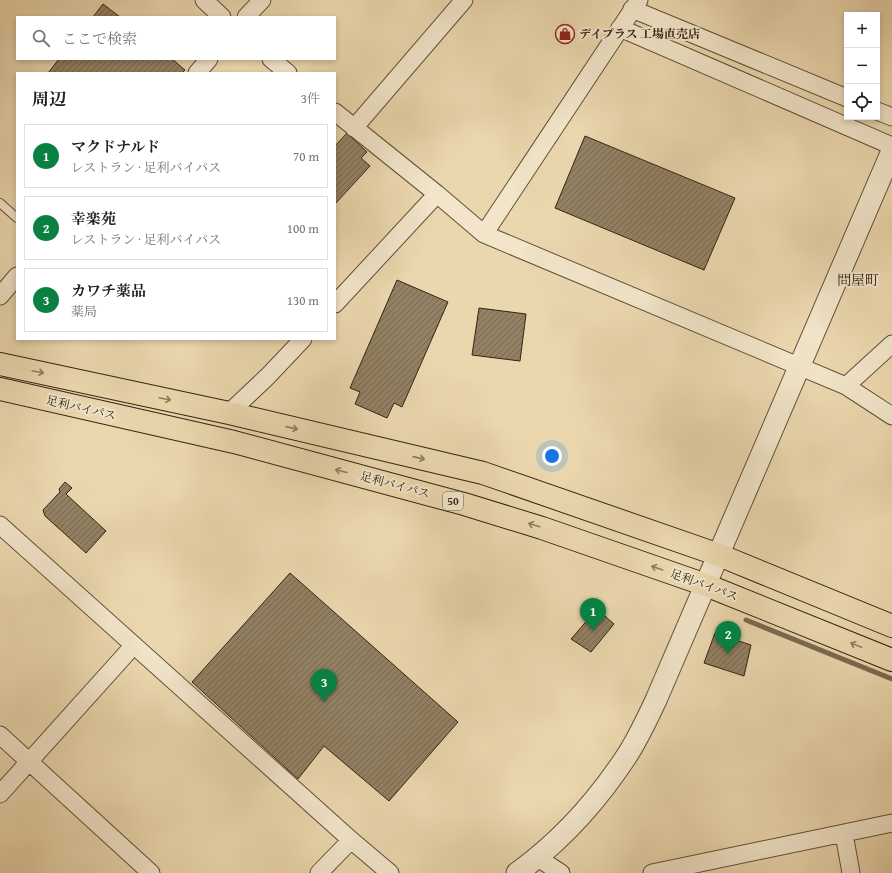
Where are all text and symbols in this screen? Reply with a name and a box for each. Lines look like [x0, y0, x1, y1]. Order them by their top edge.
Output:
map controls [844, 12, 880, 120]
button: + [844, 12, 880, 48]
search box [16, 16, 336, 60]
shop icon: デイプラス 工場直売店 [554, 23, 576, 45]
place label: デイプラス 工場直売店 [579, 25, 700, 42]
icon: search [30, 27, 52, 49]
text: ここで検索 [62, 28, 137, 49]
button: − [844, 48, 880, 84]
button: locate [844, 84, 880, 120]
text: 周辺 [32, 86, 66, 111]
text: 3件 [301, 89, 320, 108]
text: マクドナルド [71, 136, 160, 157]
text: 1 [43, 147, 49, 166]
text: 70 m [293, 147, 319, 166]
text: レストラン · 足利バイパス [71, 158, 221, 177]
text: 幸楽苑 [71, 208, 116, 229]
text: 2 [43, 219, 49, 238]
text: 100 m [287, 219, 319, 238]
text: レストラン · 足利バイパス [71, 230, 221, 249]
district label: 問屋町 [837, 270, 879, 290]
text: カワチ薬品 [71, 280, 146, 301]
text: 3 [43, 291, 49, 310]
text: 130 m [287, 291, 319, 310]
text: 薬局 [71, 302, 97, 321]
one-way arrow [31, 368, 44, 376]
street label: 足利バイパス [44, 391, 118, 424]
one-way arrow [158, 396, 171, 404]
one-way arrow [285, 425, 298, 432]
your location [542, 446, 562, 466]
one-way arrow [412, 455, 425, 462]
one-way arrow [335, 467, 348, 474]
street label: 足利バイパス [358, 467, 432, 502]
road number: 50 [443, 492, 463, 510]
one-way arrow [528, 521, 540, 529]
one-way arrow [651, 563, 663, 571]
street label: 足利バイパス [668, 564, 741, 605]
pin: 1 [580, 598, 606, 631]
pin: 2 [715, 621, 741, 654]
one-way arrow [850, 641, 862, 649]
pin: 3 [311, 669, 337, 702]

